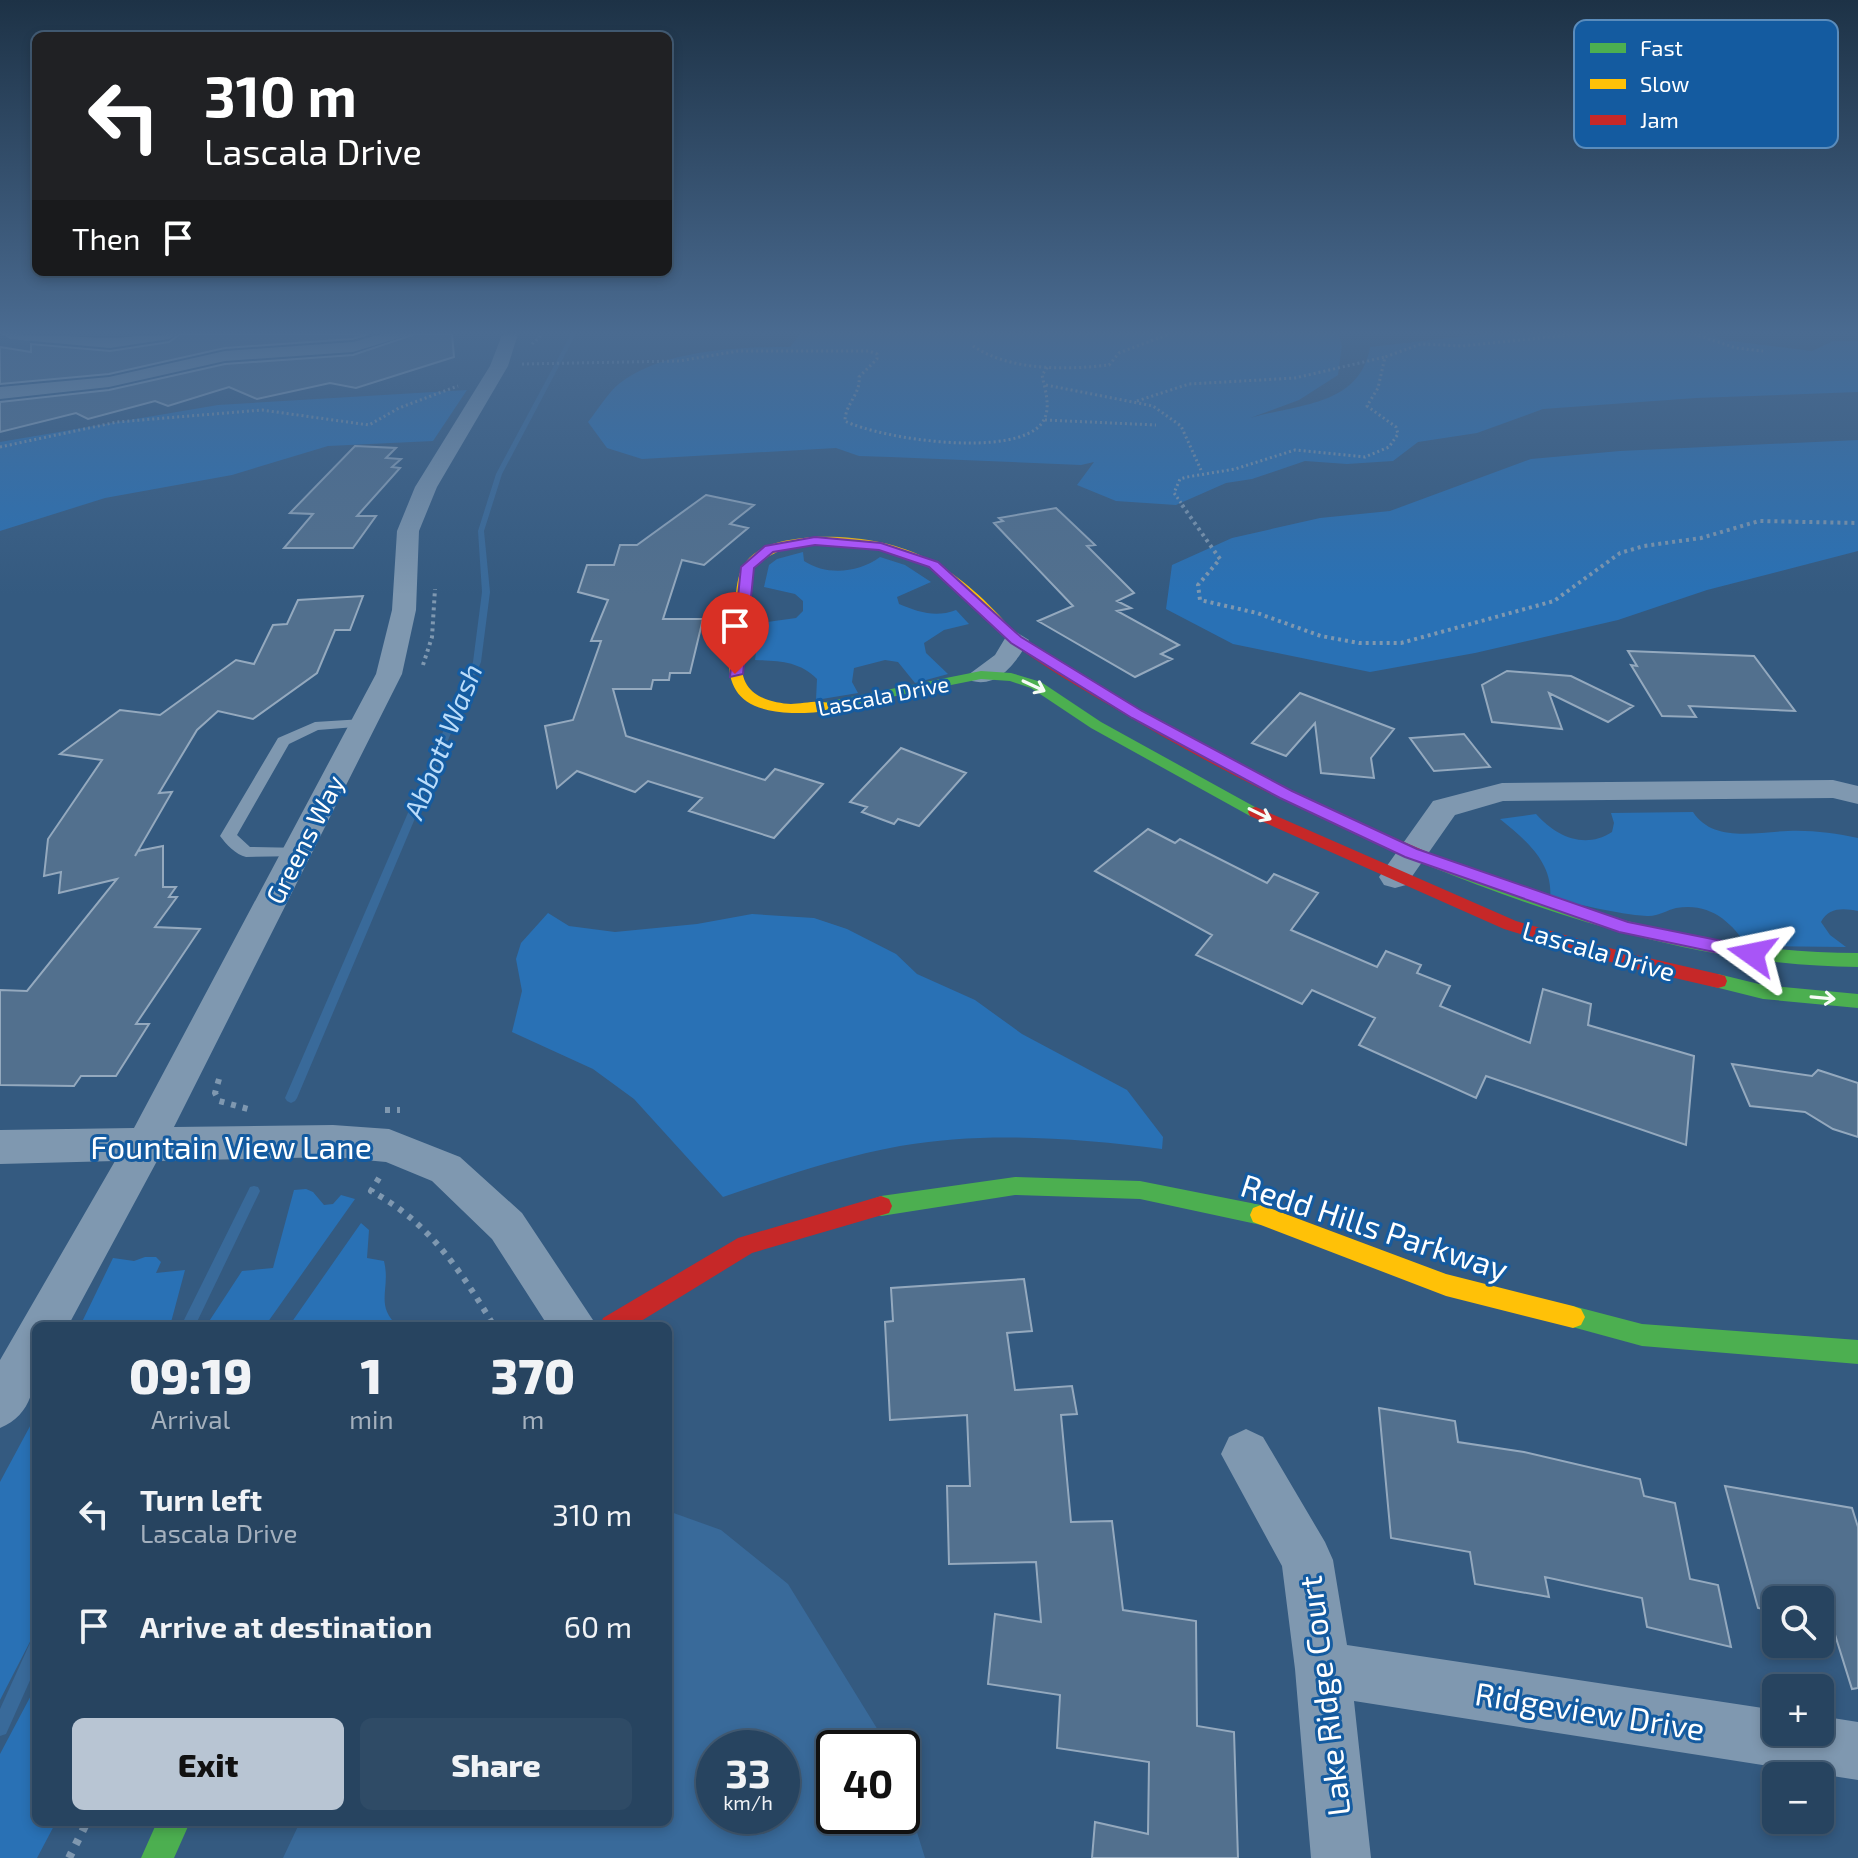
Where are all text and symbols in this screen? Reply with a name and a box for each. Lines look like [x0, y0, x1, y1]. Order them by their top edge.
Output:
legend [1574, 20, 1838, 148]
text: Fast [1640, 34, 1683, 60]
text: 310 m [204, 61, 357, 128]
icon: left [72, 64, 176, 168]
text: Slow [1640, 70, 1689, 96]
text: Jam [1640, 106, 1679, 132]
text: Lascala Drive [204, 129, 422, 172]
icon: arrive [156, 216, 200, 260]
text: Then [72, 220, 140, 256]
pin [701, 592, 769, 674]
icon: arrive [713, 604, 757, 648]
water label: Abbott Wash [395, 658, 489, 824]
street label: Lascala Drive [815, 670, 951, 720]
one-way arrow [1021, 679, 1045, 694]
street label: Greens Way [258, 769, 350, 909]
one-way arrow [1247, 806, 1271, 822]
position arrow [1710, 912, 1794, 996]
street label: Lascala Drive [1519, 913, 1679, 987]
one-way arrow [1809, 991, 1836, 1006]
street label: Fountain View Lane [90, 1127, 372, 1165]
street label: Redd Hills Parkway [1237, 1165, 1513, 1287]
text: 09:19 [129, 1346, 252, 1404]
text: 1 [361, 1346, 382, 1404]
text: 370 [491, 1346, 575, 1404]
text: Arrival [151, 1403, 230, 1434]
text: min [349, 1403, 394, 1434]
text: m [521, 1403, 544, 1434]
text: Turn left [140, 1481, 262, 1517]
icon: left [72, 1492, 116, 1536]
text: 310 m [552, 1496, 632, 1532]
text: Lascala Drive [140, 1517, 297, 1548]
street label: Lake Ridge Court [1289, 1574, 1357, 1818]
map controls [1762, 1586, 1834, 1834]
button: search [1762, 1586, 1834, 1658]
icon: arrive [72, 1604, 116, 1648]
text: Arrive at destination [140, 1608, 432, 1644]
text: 60 m [564, 1608, 632, 1644]
street label: Ridgeview Drive [1473, 1673, 1707, 1747]
button: + [1762, 1674, 1834, 1746]
button: Exit [72, 1718, 344, 1810]
button: Share [360, 1718, 632, 1810]
speed limit sign: 40 [816, 1730, 920, 1834]
text: 33 [725, 1748, 771, 1796]
button: − [1762, 1762, 1834, 1834]
text: km/h [723, 1790, 773, 1814]

